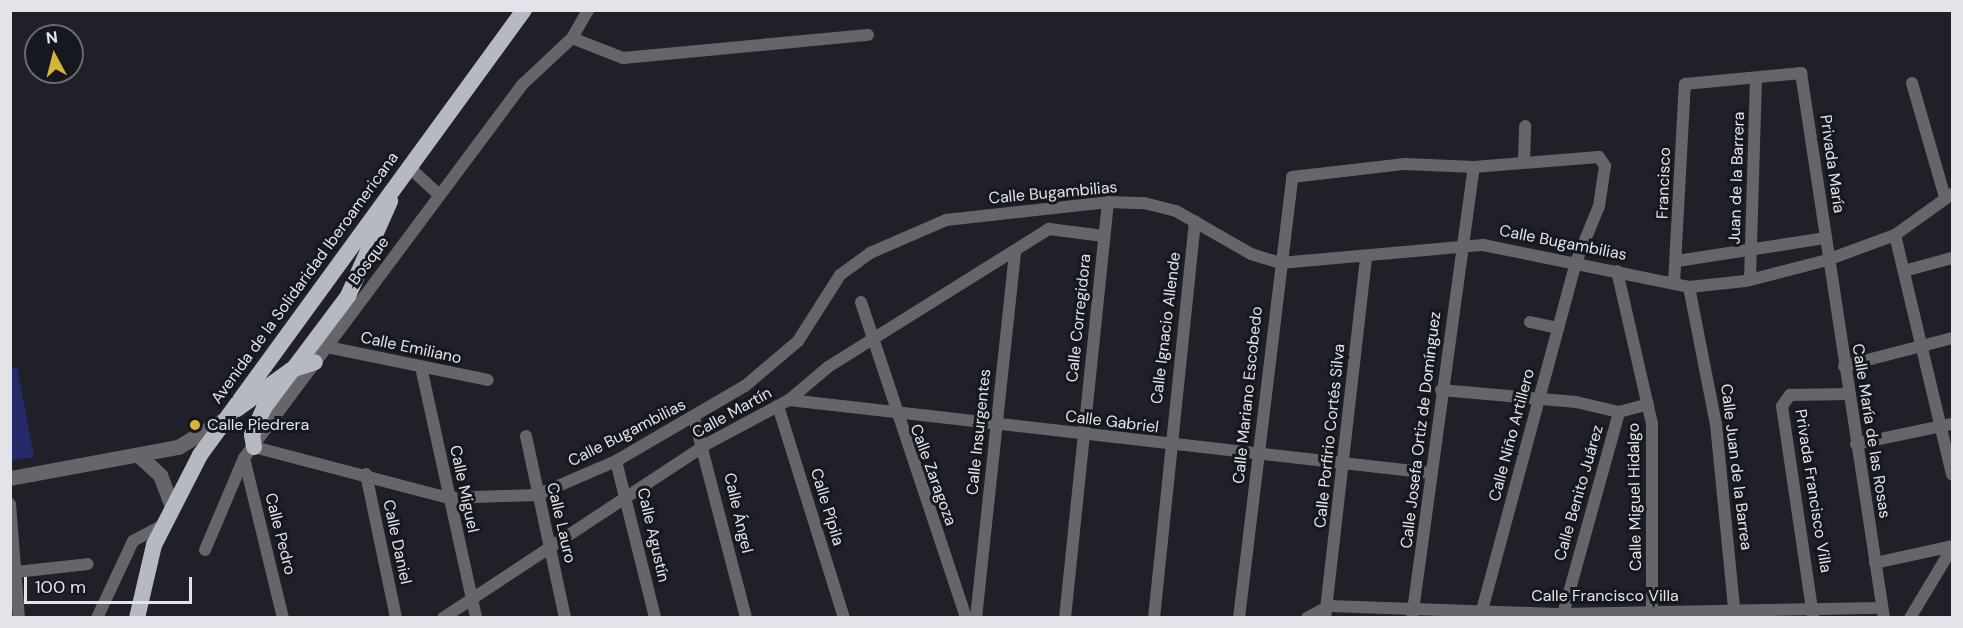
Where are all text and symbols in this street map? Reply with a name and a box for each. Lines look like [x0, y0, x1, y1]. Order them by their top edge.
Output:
north arrow [24, 24, 84, 84]
text: N [45, 26, 59, 49]
street label: Juan de la Barrera [1725, 111, 1749, 245]
street label: Privada María [1816, 114, 1848, 214]
street label: Francisco [1653, 147, 1675, 219]
street label: Avenida de la Solidaridad Iberoamericana [207, 149, 403, 407]
street label: Calle Bugambilias [988, 178, 1118, 208]
street label: Calle Bugambilias [1498, 221, 1628, 265]
street label: Bosque [345, 233, 393, 289]
street label: Calle Ignacio Allende [1147, 251, 1185, 405]
street label: Calle Corregidora [1063, 253, 1095, 383]
street label: Calle Mariano Escobedo [1229, 305, 1267, 485]
street label: Calle Josefa Ortiz de Domínguez [1397, 310, 1445, 550]
street label: Calle Emiliano [359, 328, 463, 368]
street label: Calle María de las Rosas [1848, 342, 1894, 520]
street label: Calle Porfirio Cortés Silva [1311, 343, 1349, 529]
street label: Calle Niño Artillero [1485, 367, 1539, 503]
street label: Calle Insurgentes [963, 368, 995, 496]
street label: Calle Martín [689, 383, 775, 443]
street label: Calle Juan de la Barrea [1716, 383, 1756, 551]
street label: Calle Bugambilias [565, 395, 689, 471]
street label: Calle Gabriel [1064, 407, 1160, 437]
street label: Privada Francisco Villa [1791, 408, 1835, 574]
place label: Calle Piedrera [207, 415, 309, 435]
marker: Calle Piedrera [188, 418, 202, 432]
street label: Calle Zaragoza [906, 422, 960, 528]
street label: Calle Benito Juárez [1550, 423, 1608, 563]
street label: Calle Miguel Hidalgo [1624, 423, 1646, 571]
street label: Calle Miguel [445, 444, 483, 534]
street label: Calle Pípila [806, 466, 848, 548]
street label: Calle Ángel [719, 471, 757, 555]
street label: Calle Lauro [542, 481, 580, 565]
street label: Calle Agustín [633, 486, 673, 584]
street label: Calle Pedro [261, 491, 299, 577]
street label: Calle Daniel [379, 498, 415, 586]
scale bar [27, 565, 195, 603]
text: 100 m [35, 575, 86, 599]
street label: Calle Francisco Villa [1531, 586, 1679, 606]

